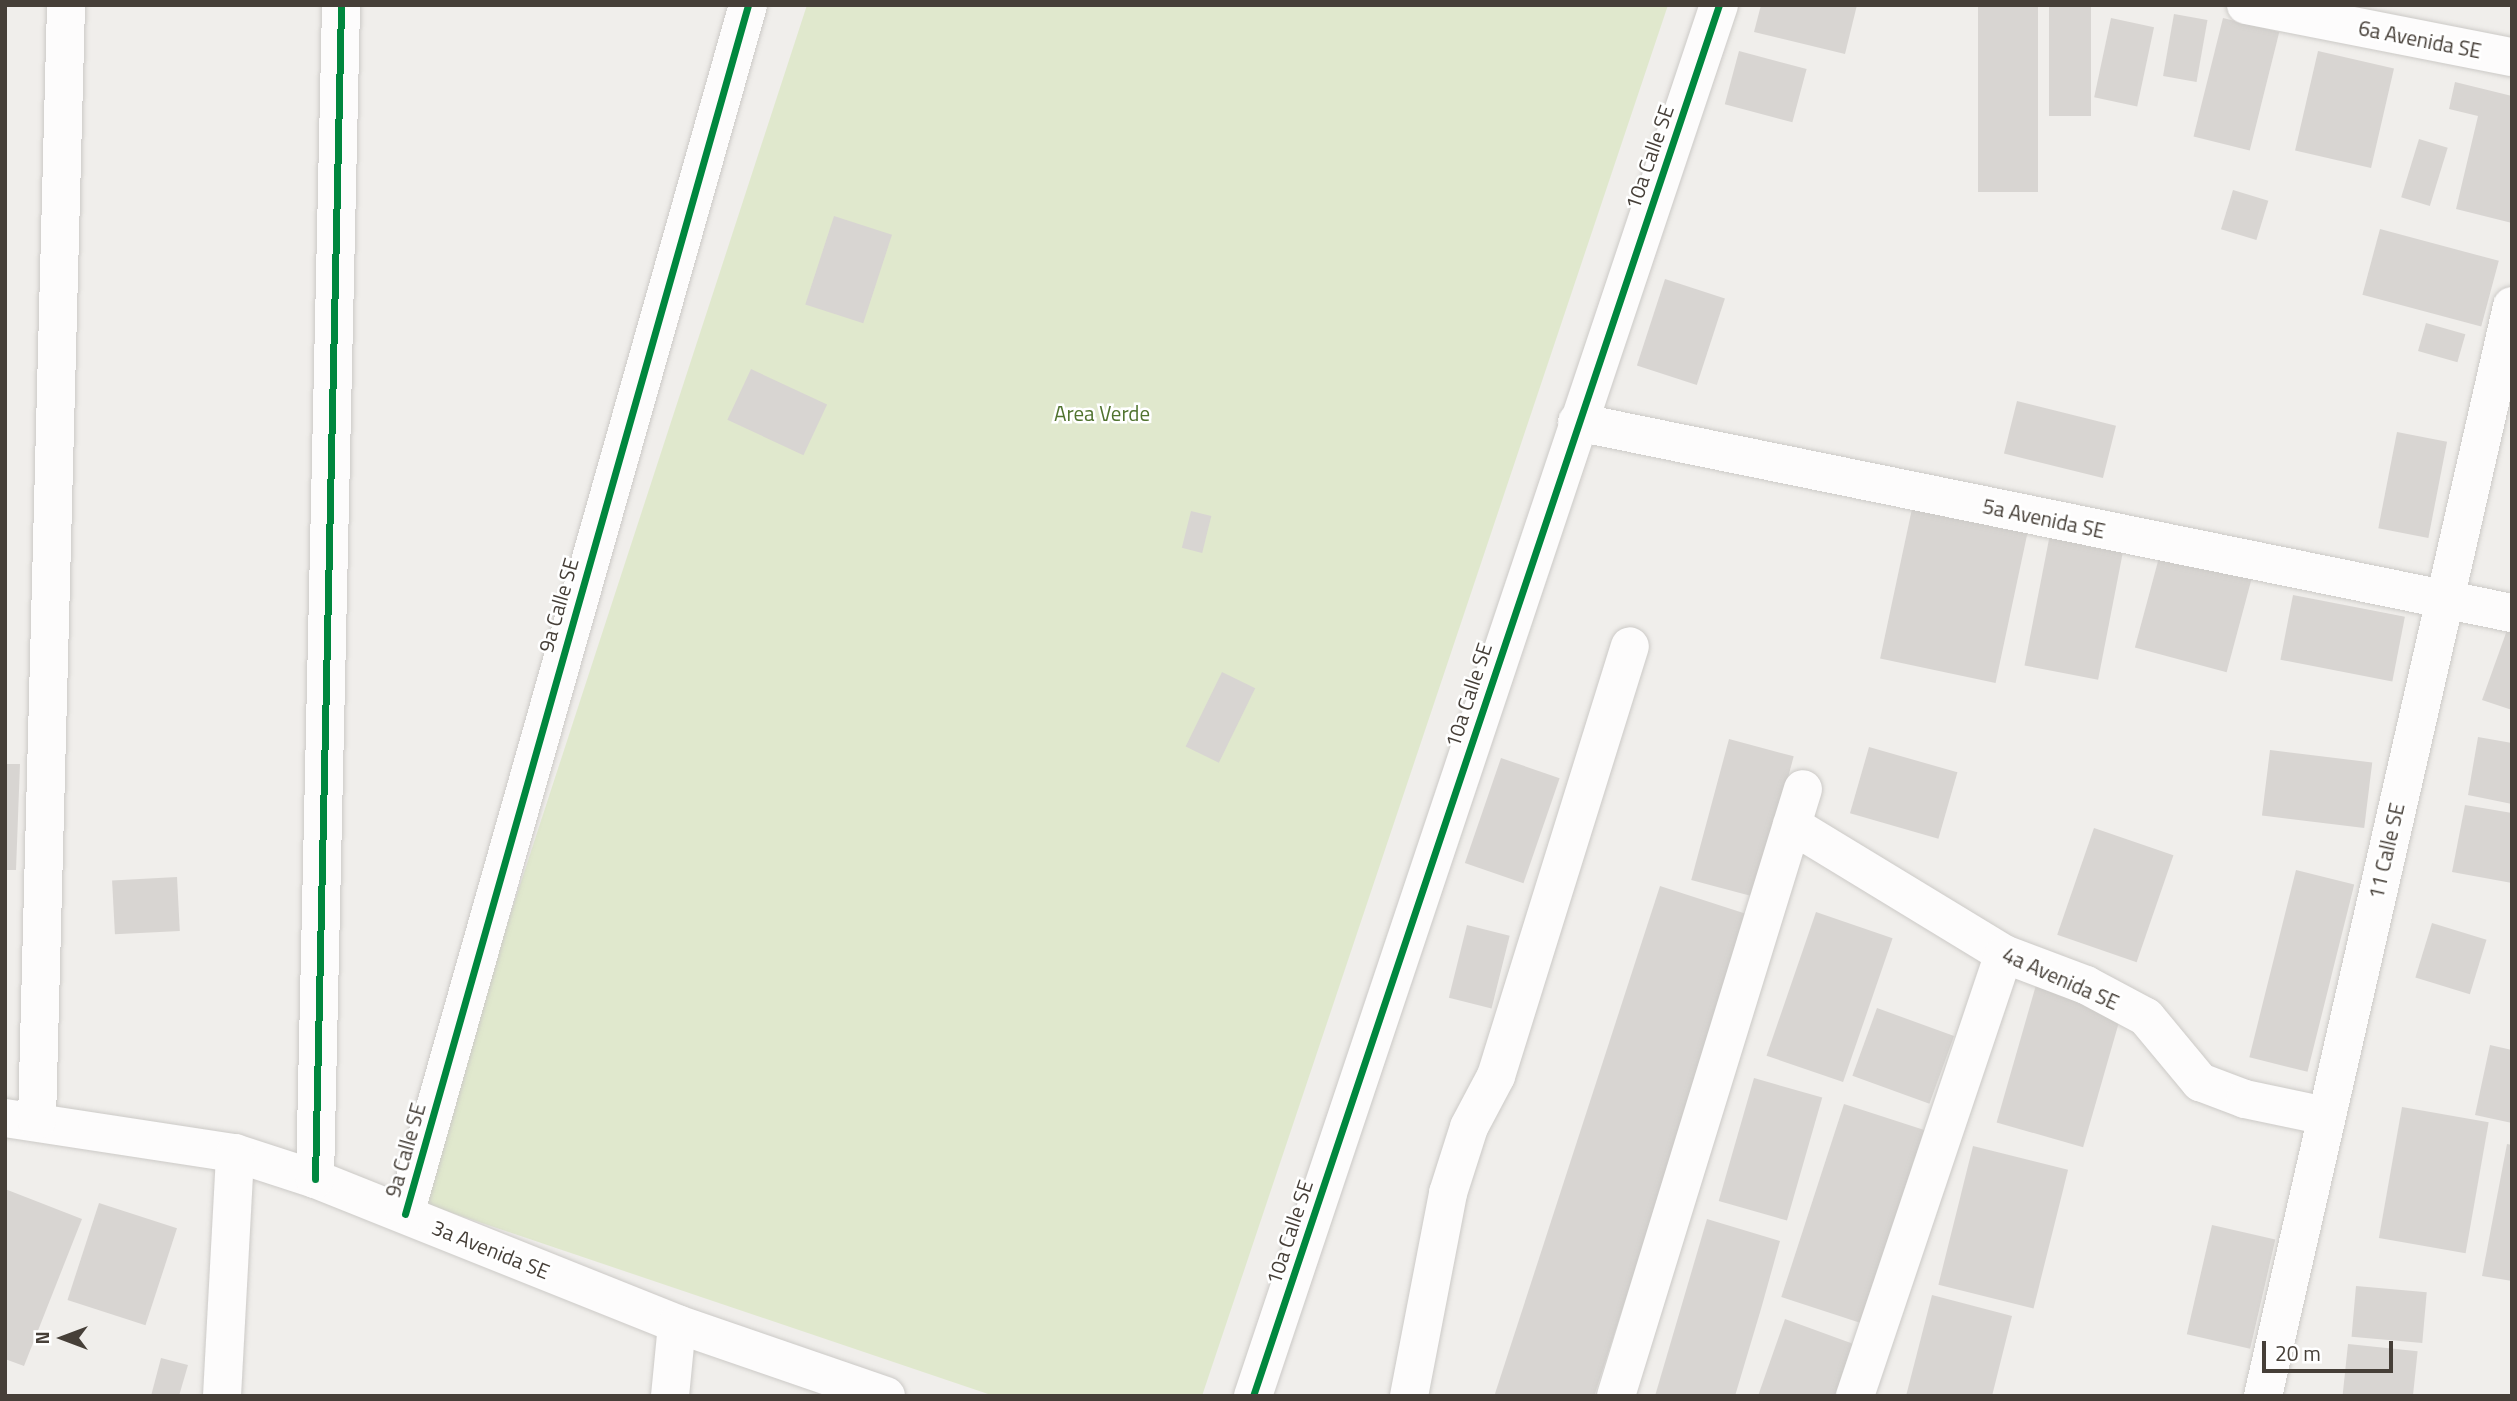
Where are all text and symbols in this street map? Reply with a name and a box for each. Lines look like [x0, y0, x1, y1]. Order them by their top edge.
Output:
street label: 6a Avenida SE [2356, 15, 2484, 63]
street label: 10a Calle SE [1619, 102, 1679, 212]
park label: Area Verde [1054, 400, 1150, 426]
street label: 5a Avenida SE [1980, 493, 2108, 543]
street label: 9a Calle SE [533, 555, 583, 655]
street label: 10a Calle SE [1439, 639, 1497, 751]
street label: 11 Calle SE [2363, 800, 2409, 902]
street label: 4a Avenida SE [1999, 941, 2123, 1015]
street label: 9a Calle SE [380, 1100, 430, 1200]
street label: 10a Calle SE [1260, 1176, 1318, 1288]
street label: 3a Avenida SE [428, 1214, 554, 1284]
north arrow [28, 1303, 98, 1373]
scale bar [2265, 1328, 2396, 1372]
text: N [27, 1331, 56, 1345]
text: 20 m [2275, 1337, 2321, 1369]

